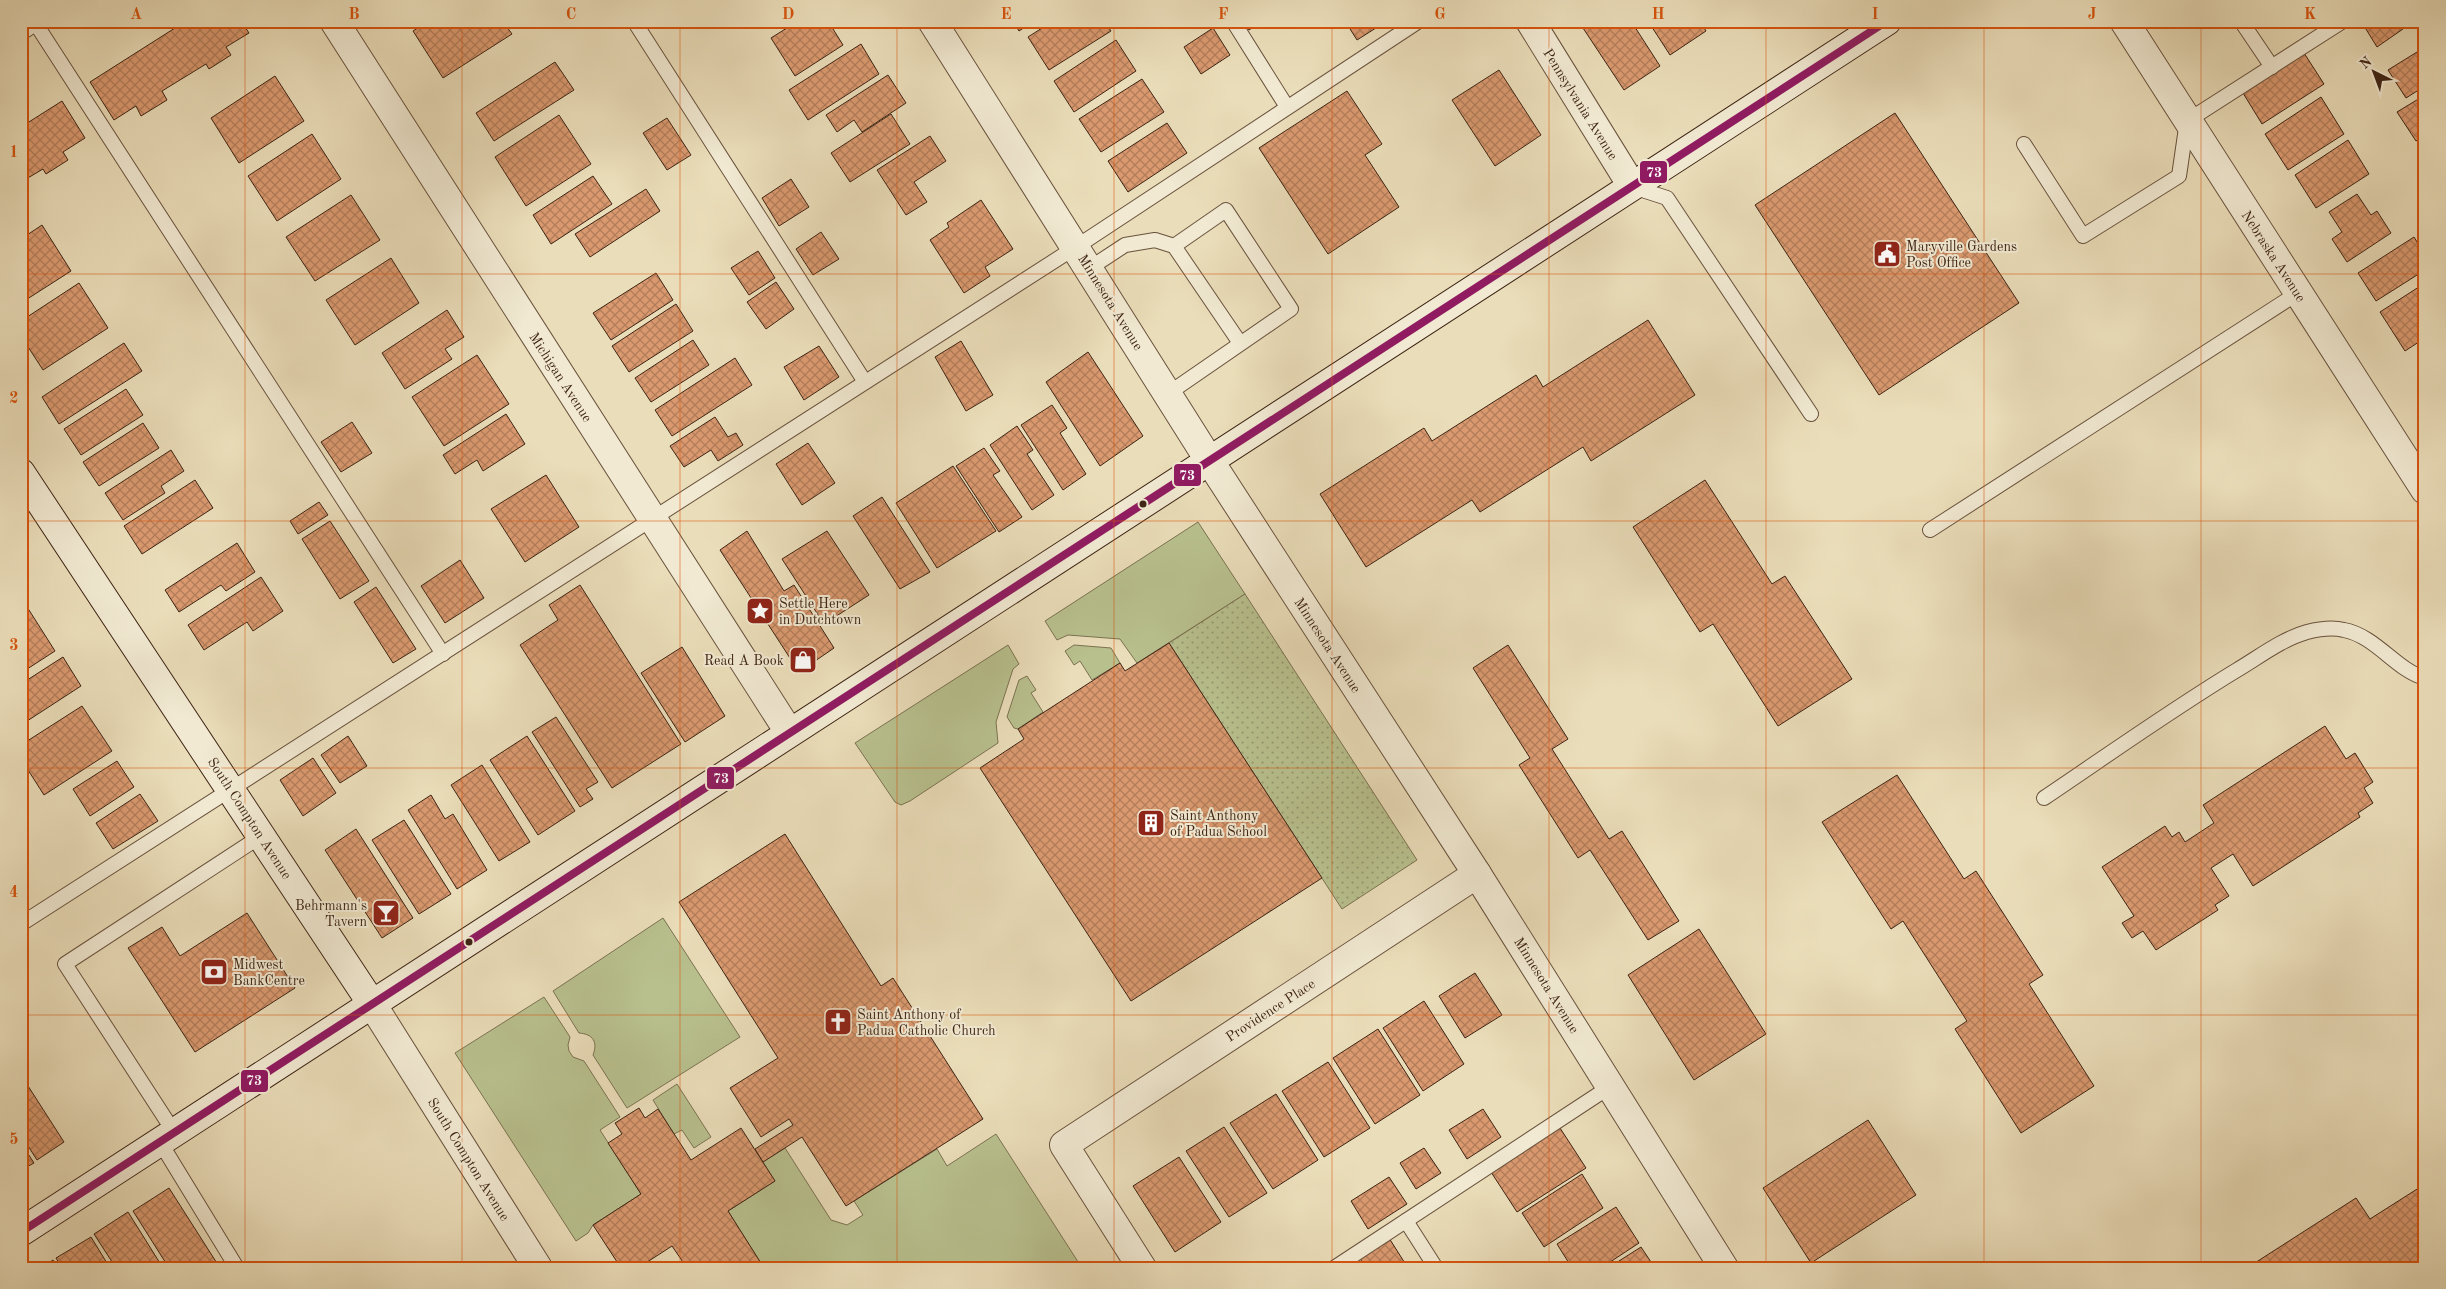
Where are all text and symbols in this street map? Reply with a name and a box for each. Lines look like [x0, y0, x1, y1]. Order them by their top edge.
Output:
text: A [130, 7, 142, 23]
text: B [348, 7, 360, 23]
text: C [566, 7, 576, 23]
text: D [782, 7, 794, 23]
text: E [1000, 7, 1012, 23]
text: F [1218, 7, 1229, 23]
text: G [1434, 7, 1446, 23]
text: H [1651, 7, 1665, 23]
text: I [1871, 7, 1879, 23]
text: J [2088, 7, 2097, 23]
text: K [2304, 7, 2316, 23]
street label: Pennsylvania Avenue [1540, 46, 1620, 163]
north arrow [2348, 48, 2398, 98]
text: N [2357, 54, 2375, 72]
text: 1 [9, 145, 19, 161]
line badge: 73 [1639, 160, 1668, 184]
text: 73 [1646, 166, 1662, 180]
street label: Nebraska Avenue [2239, 208, 2308, 305]
public building icon: Maryville Gardens Post Office [1872, 239, 1902, 269]
place label: Maryville Gardens Post Office [1906, 240, 2017, 270]
street label: Minnesota Avenue [1075, 252, 1145, 353]
street label: Michigan Avenue [526, 330, 594, 425]
text: 2 [9, 391, 19, 407]
line badge: 73 [1173, 463, 1202, 487]
text: 73 [1179, 469, 1195, 483]
unlabelled marker [1138, 499, 1148, 509]
street label: Minnesota Avenue [1291, 595, 1363, 696]
place icon: Settle Here in Dutchtown [745, 596, 775, 626]
place label: Settle Here in Dutchtown [779, 597, 862, 627]
text: 3 [9, 638, 19, 654]
shop icon: Read A Book [788, 645, 818, 675]
place label: Read A Book [704, 654, 784, 668]
street label: South Compton Avenue [205, 755, 294, 882]
line badge: 73 [706, 766, 735, 790]
text: 73 [713, 772, 729, 786]
building icon: Saint Anthony of Padua School [1136, 808, 1166, 838]
place label: Saint Anthony of Padua School [1170, 809, 1267, 839]
text: 4 [9, 885, 19, 901]
bar icon: Behrmann's Tavern [371, 898, 401, 928]
place label: Behrmann's Tavern [295, 899, 367, 929]
street label: Minnesota Avenue [1511, 935, 1581, 1036]
unlabelled marker [464, 937, 474, 947]
bank icon: Midwest BankCentre [199, 957, 229, 987]
place label: Midwest BankCentre [233, 958, 305, 988]
street label: Providence Place [1223, 977, 1318, 1045]
church icon: Saint Anthony of Padua Catholic Church [823, 1007, 853, 1037]
place label: Saint Anthony of Padua Catholic Church [857, 1008, 996, 1038]
line badge: 73 [240, 1069, 269, 1093]
text: 73 [246, 1074, 262, 1088]
street label: South Compton Avenue [425, 1096, 512, 1223]
text: 5 [9, 1132, 19, 1148]

